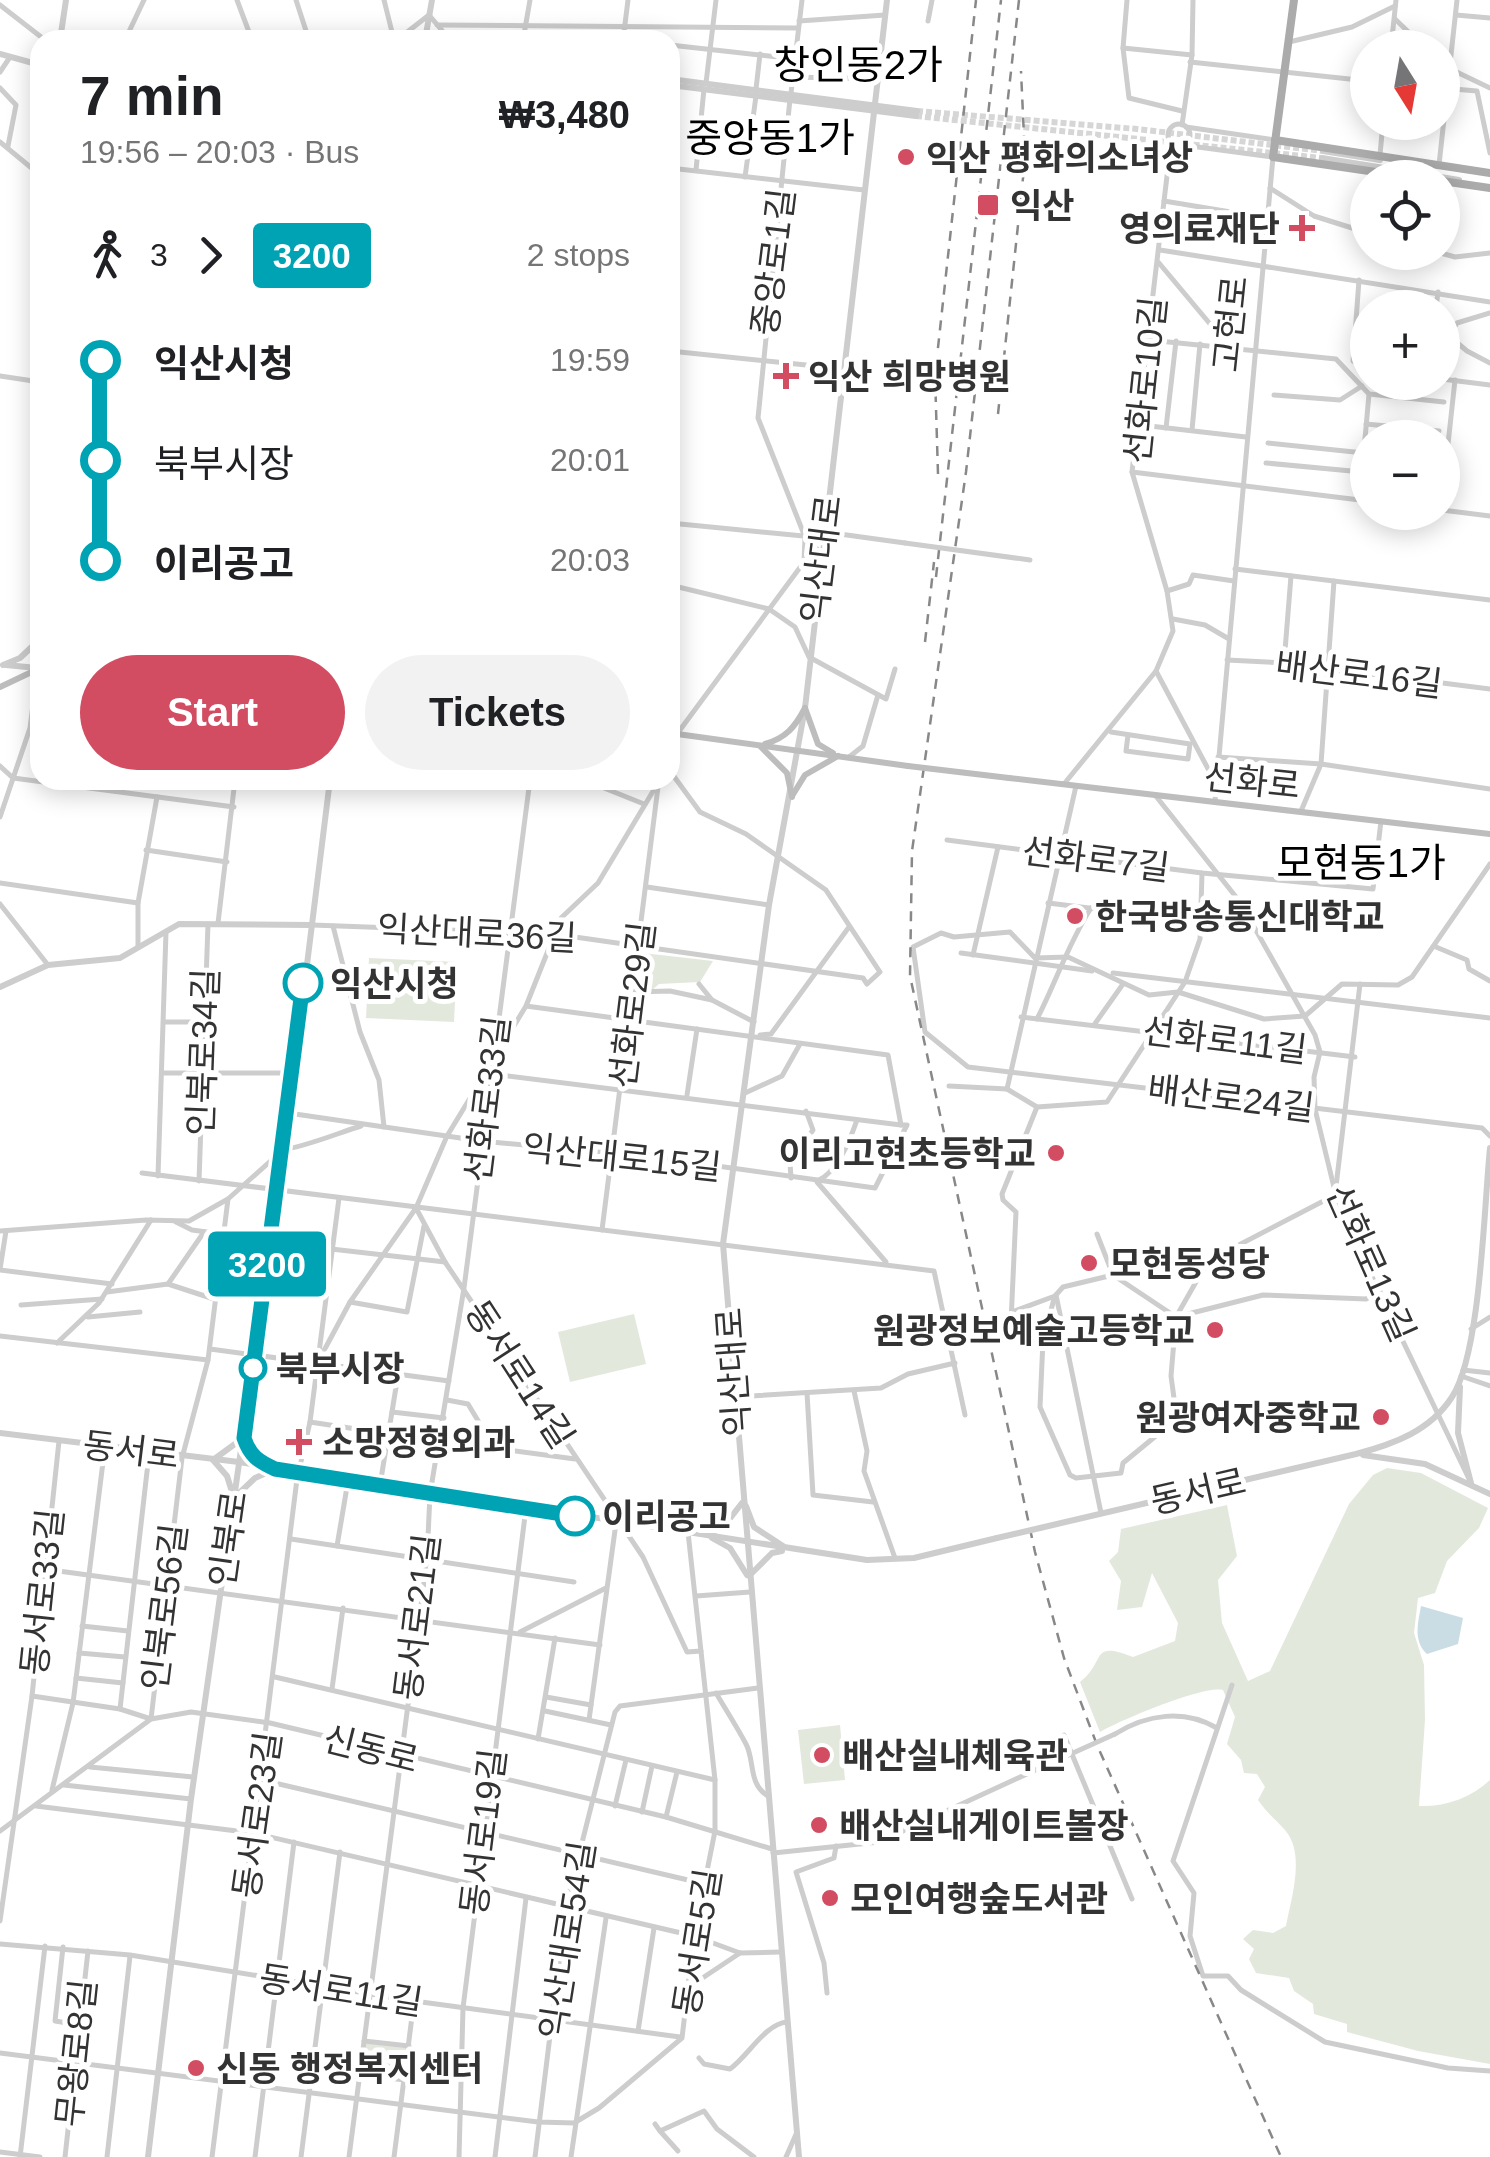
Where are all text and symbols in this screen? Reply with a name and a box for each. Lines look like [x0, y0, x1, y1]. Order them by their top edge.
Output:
north arrow [1350, 30, 1460, 140]
map controls [1350, 30, 1460, 530]
district label: 창인동2가 [773, 43, 943, 87]
text: 7 min [80, 65, 224, 127]
text: ₩3,480 [499, 94, 630, 136]
district label: 중앙동1가 [685, 116, 855, 160]
text: 19:56 – 20:03 · Bus [80, 134, 359, 170]
place label: 익산 평화의소녀상 [926, 138, 1193, 177]
marker: 익산 평화의소녀상 [895, 146, 917, 168]
button: locate [1350, 160, 1460, 270]
street label: 중앙로1길 [745, 186, 801, 338]
place label: 익산 [1010, 186, 1074, 225]
marker: 익산 [975, 192, 1001, 218]
place label: 영의료재단 [1119, 209, 1280, 248]
marker: 영의료재단 [1289, 215, 1315, 241]
icon: walk [80, 228, 135, 283]
icon: forward [183, 228, 238, 283]
text: 3200 [273, 236, 351, 275]
text: 3 [150, 237, 168, 273]
text: 2 stops [527, 237, 630, 273]
street label: 고현로 [1206, 274, 1254, 374]
button: + [1350, 290, 1460, 400]
street label: 선화로10길 [1117, 295, 1173, 465]
text: 19:59 [550, 342, 630, 378]
text: 익산시청 [154, 343, 294, 385]
place label: 익산 희망병원 [808, 357, 1011, 396]
marker: 익산 희망병원 [773, 363, 799, 389]
button: − [1350, 420, 1460, 530]
text: 20:01 [550, 442, 630, 478]
text: 북부시장 [154, 443, 294, 485]
street label: 익산대로 [794, 493, 848, 625]
text: 20:03 [550, 542, 630, 578]
text: 이리공고 [154, 543, 294, 585]
street label: 배산로16길 [1273, 644, 1445, 704]
button: Start [80, 655, 345, 770]
button: Tickets [365, 655, 630, 770]
street label: 선화로 [1202, 757, 1302, 805]
street label: 선화로7길 [1020, 831, 1172, 887]
district label: 모현동1가 [1276, 841, 1446, 885]
place label: 한국방송통신대학교 [1095, 897, 1385, 936]
marker: 한국방송통신대학교 [1064, 905, 1086, 927]
street label: 익산대로36길 [376, 908, 578, 958]
street label: 선화로29길 [602, 919, 662, 1091]
marker: 익산시청 [284, 964, 322, 1002]
place label: 익산시청 [330, 964, 459, 1003]
street label: 인북로34길 [181, 968, 225, 1136]
street label: 선화로11길 [1141, 1011, 1309, 1069]
street label: 선화로33길 [457, 1013, 517, 1185]
street label: 배산로24길 [1145, 1068, 1317, 1128]
street label: 익산대로15길 [521, 1127, 723, 1187]
place label: 이리고현초등학교 [778, 1134, 1036, 1173]
marker: 이리고현초등학교 [1045, 1142, 1067, 1164]
street label: 선화로13길 [1319, 1178, 1423, 1348]
line badge: 3200 [197, 1232, 337, 1296]
place label: 모현동성당 [1109, 1244, 1270, 1283]
text: 3200 [228, 1245, 306, 1284]
marker: 모현동성당 [1078, 1252, 1100, 1274]
street label: 동서로14길 [458, 1293, 582, 1455]
street label: 익산대로 [709, 1306, 757, 1438]
place label: 원광정보예술고등학교 [873, 1311, 1195, 1350]
marker: 원광정보예술고등학교 [1204, 1319, 1226, 1341]
place label: 북부시장 [276, 1349, 405, 1388]
marker: 북부시장 [240, 1355, 266, 1381]
place label: 원광여자중학교 [1136, 1398, 1361, 1437]
marker: 원광여자중학교 [1370, 1406, 1392, 1428]
place label: 소망정형외과 [322, 1423, 515, 1462]
street label: 동서로 [81, 1425, 181, 1475]
marker: 소망정형외과 [286, 1429, 312, 1455]
street label: 동서로 [1147, 1461, 1249, 1521]
street label: 인북로 [202, 1488, 254, 1590]
marker: 이리공고 [556, 1497, 594, 1535]
place label: 이리공고 [602, 1497, 731, 1536]
street label: 동서로33길 [14, 1507, 70, 1677]
street label: 인북로56길 [134, 1521, 194, 1693]
street label: 동서로21길 [387, 1531, 447, 1703]
street label: 신동로 [319, 1718, 423, 1780]
street label: 동서로23길 [226, 1729, 288, 1901]
place label: 배산실내체육관 [842, 1736, 1067, 1775]
marker: 배산실내체육관 [811, 1744, 833, 1766]
street label: 동서로19길 [453, 1746, 513, 1918]
place label: 배산실내게이트볼장 [839, 1806, 1129, 1845]
marker: 배산실내게이트볼장 [808, 1814, 830, 1836]
street label: 익산대로54길 [532, 1838, 602, 2042]
street label: 동서로5길 [666, 1866, 728, 2018]
place label: 모인여행숲도서관 [850, 1879, 1108, 1918]
marker: 모인여행숲도서관 [819, 1887, 841, 1909]
street label: 동서로11길 [256, 1958, 426, 2022]
street label: 무왕로8길 [49, 1977, 103, 2129]
place label: 신동 행정복지센터 [216, 2049, 483, 2088]
marker: 신동 행정복지센터 [185, 2057, 207, 2079]

